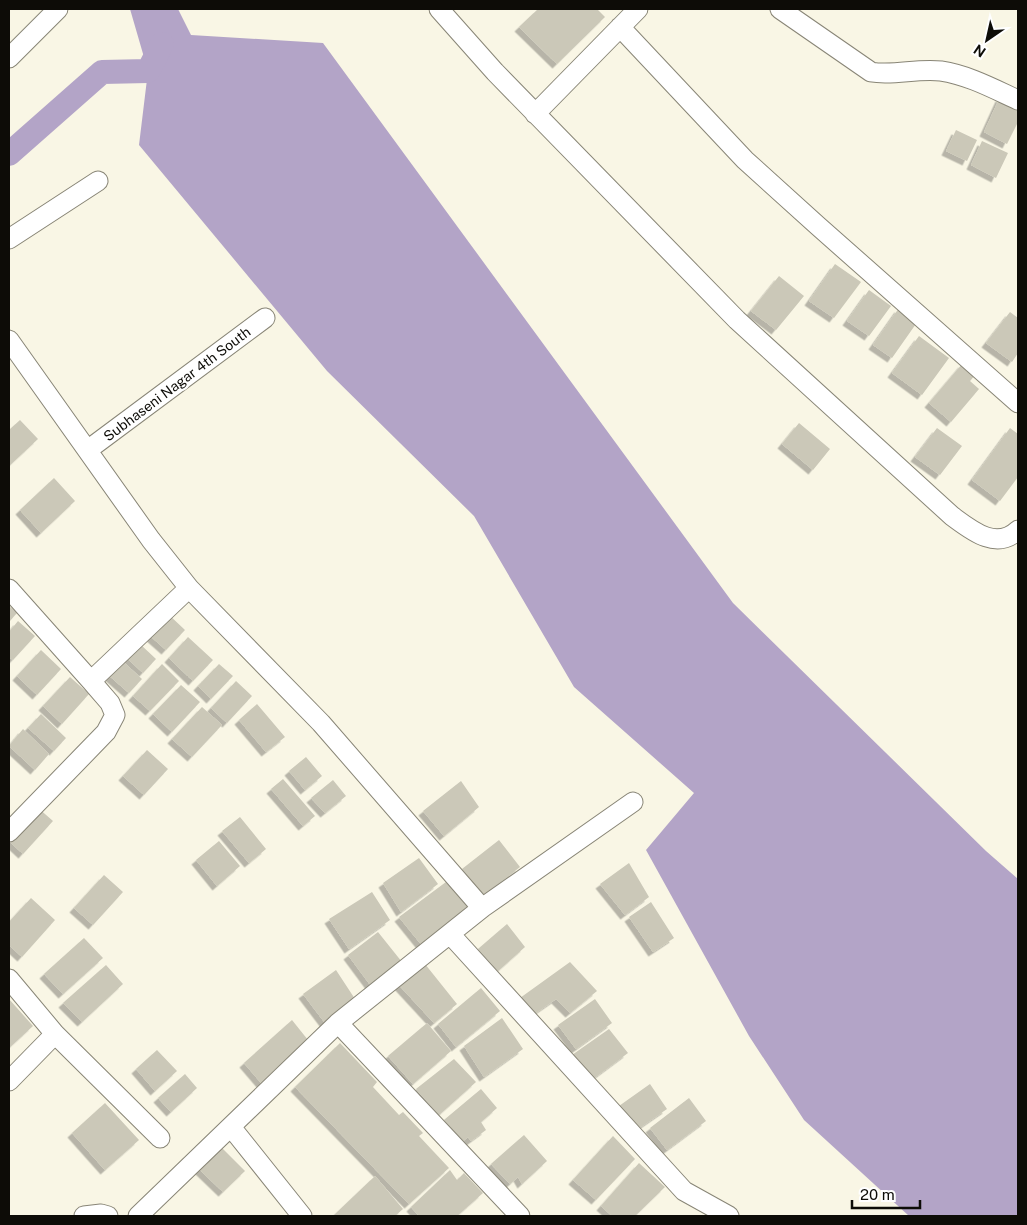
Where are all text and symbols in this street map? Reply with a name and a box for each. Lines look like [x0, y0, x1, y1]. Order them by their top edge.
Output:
north arrow [962, 15, 1012, 65]
text: N [971, 41, 989, 60]
street label: Subhaseni Nagar 4th South [100, 324, 254, 444]
scale bar [852, 1178, 920, 1210]
text: 20 m [860, 1186, 895, 1203]

